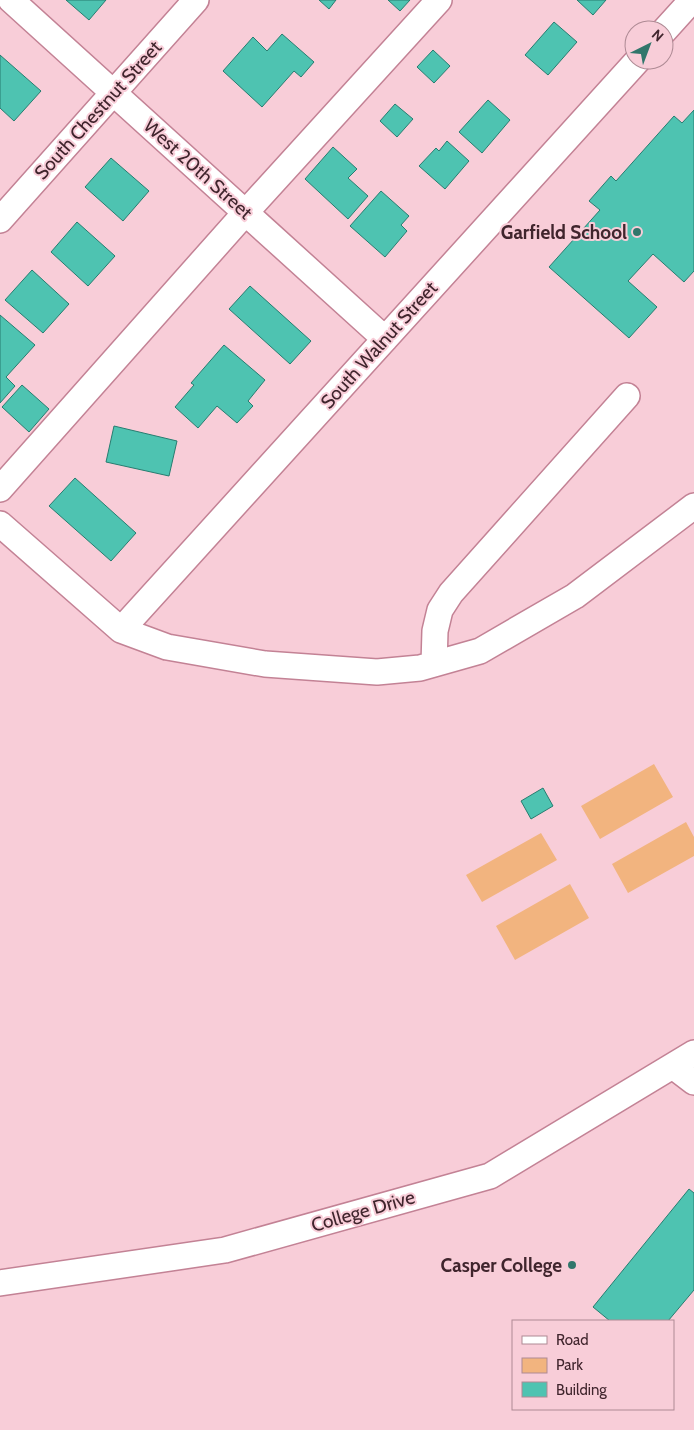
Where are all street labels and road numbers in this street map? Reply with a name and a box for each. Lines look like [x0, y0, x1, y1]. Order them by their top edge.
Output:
street label: South Chestnut Street [30, 36, 167, 184]
street label: West 20th Street [139, 114, 258, 224]
street label: South Walnut Street [316, 276, 443, 413]
street label: College Drive [309, 1185, 418, 1237]

